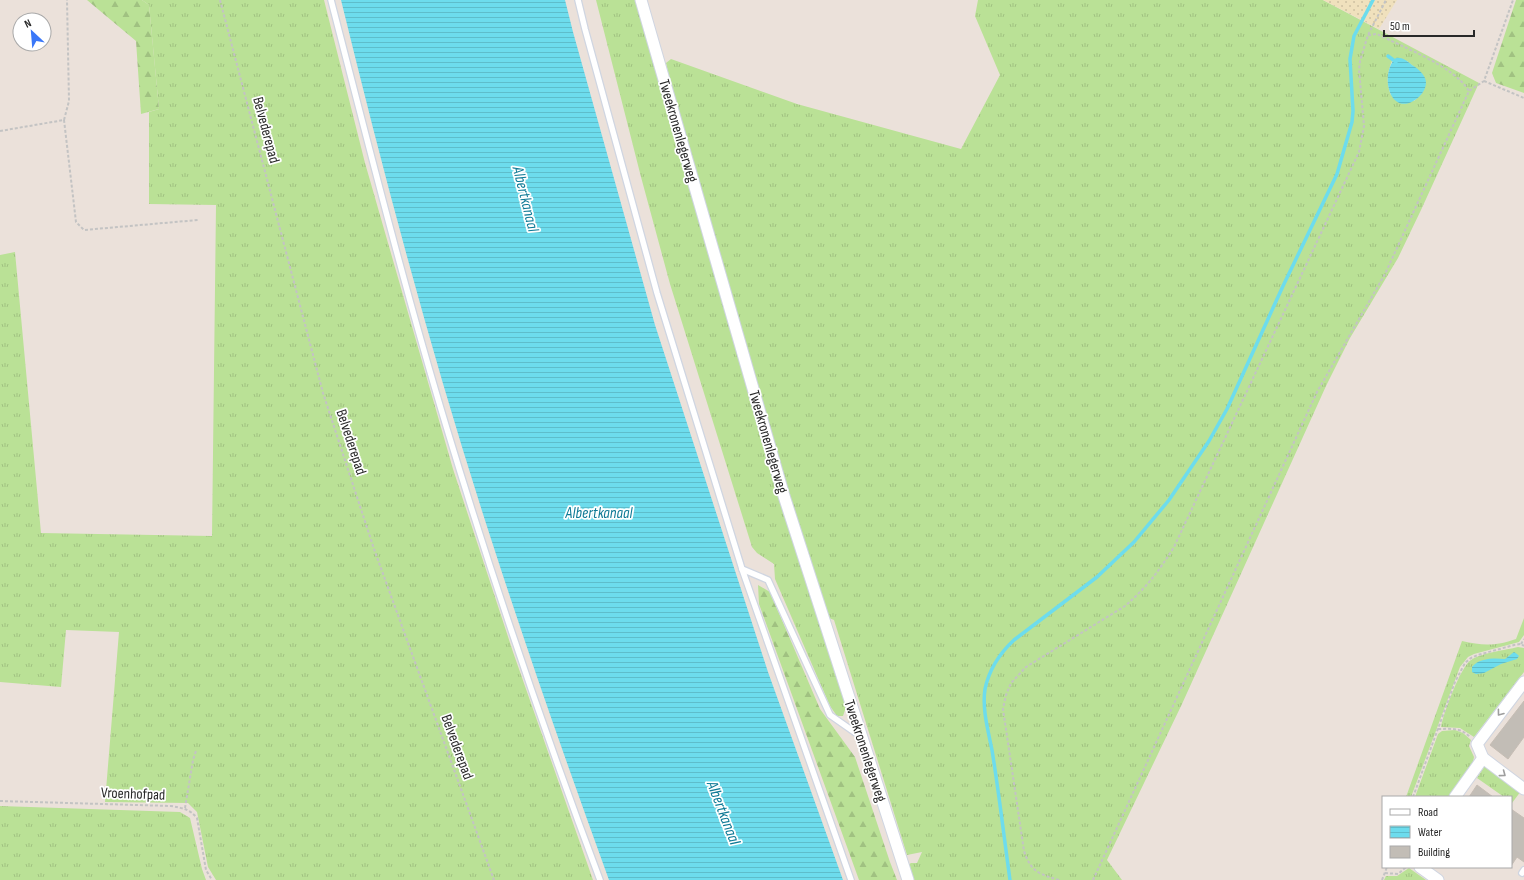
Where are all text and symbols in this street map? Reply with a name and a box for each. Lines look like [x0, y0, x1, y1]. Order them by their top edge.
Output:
north arrow [12, 12, 52, 52]
scale bar [1384, 12, 1474, 38]
text: N [22, 16, 33, 31]
text: 50 m [1390, 19, 1410, 34]
street label: Tweekronenlegerweg [654, 77, 702, 185]
street label: Belvederepad [248, 95, 284, 165]
water label: Albertkanaal [507, 163, 543, 235]
street label: Tweekronenlegerweg [744, 388, 792, 496]
street label: Belvederepad [331, 407, 371, 477]
water label: Albertkanaal [565, 504, 633, 523]
street label: Tweekronenlegerweg [840, 697, 890, 805]
one-way arrow [1498, 708, 1505, 715]
street label: Belvederepad [436, 712, 478, 782]
one-way arrow [1499, 769, 1506, 776]
water label: Albertkanaal [702, 777, 744, 849]
street label: Vroenhofpad [100, 783, 166, 805]
legend [1382, 796, 1512, 868]
text: Road [1418, 805, 1438, 820]
text: Water [1418, 825, 1442, 840]
text: Building [1418, 845, 1450, 860]

